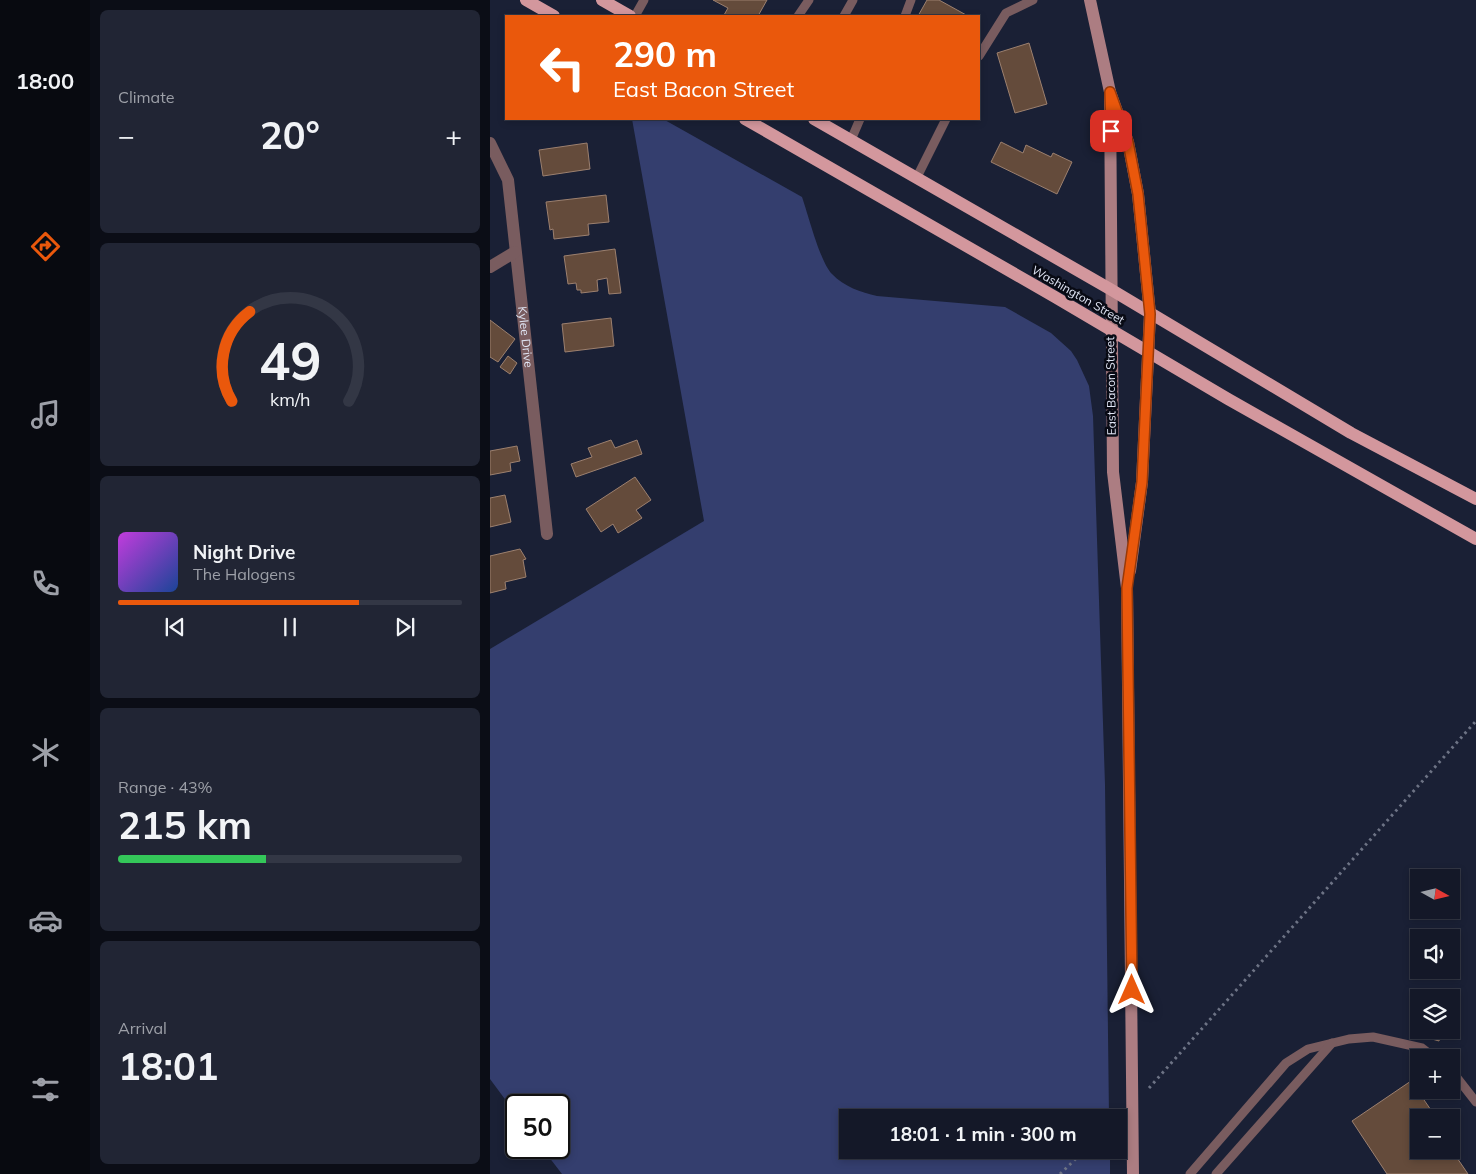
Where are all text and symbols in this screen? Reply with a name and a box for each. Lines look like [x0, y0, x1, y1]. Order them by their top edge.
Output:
text: 290 m [613, 32, 717, 76]
icon: left [530, 35, 595, 100]
text: 18:00 [16, 67, 74, 95]
text: East Bacon Street [613, 75, 794, 103]
text: Climate [118, 87, 174, 107]
pin [1090, 110, 1132, 152]
text: 20° [260, 111, 320, 159]
icon: arrive [1097, 117, 1125, 145]
text: − [118, 118, 135, 153]
text: + [445, 118, 462, 153]
icon: directions [28, 229, 63, 264]
street label: Washington Street [1029, 262, 1127, 327]
street label: Kylee Drive [515, 305, 537, 368]
text: 49 [259, 328, 321, 393]
street label: East Bacon Street [1102, 336, 1119, 436]
text: km/h [270, 388, 310, 410]
icon: music [28, 397, 63, 432]
text: Night Drive [193, 540, 295, 564]
text: The Halogens [193, 564, 295, 584]
icon: phone [28, 566, 63, 601]
icon: previous [161, 613, 189, 641]
icon: pause [276, 613, 304, 641]
icon: next [391, 613, 419, 641]
icon: climate [28, 735, 63, 770]
text: Range · 43% [118, 777, 213, 797]
text: 215 km [118, 801, 252, 849]
north arrow [1410, 869, 1460, 919]
map controls [1410, 869, 1460, 1159]
icon: car [28, 903, 63, 938]
button: sound [1410, 929, 1460, 979]
position arrow [1105, 963, 1157, 1015]
button: layers [1410, 989, 1460, 1039]
text: Arrival [118, 1018, 167, 1038]
text: 18:01 [118, 1042, 219, 1090]
button: + [1410, 1049, 1460, 1099]
icon: filters [28, 1072, 63, 1107]
speed limit sign: 50 [505, 1094, 570, 1159]
button: − [1410, 1109, 1460, 1159]
text: 18:01 · 1 min · 300 m [889, 1122, 1077, 1146]

